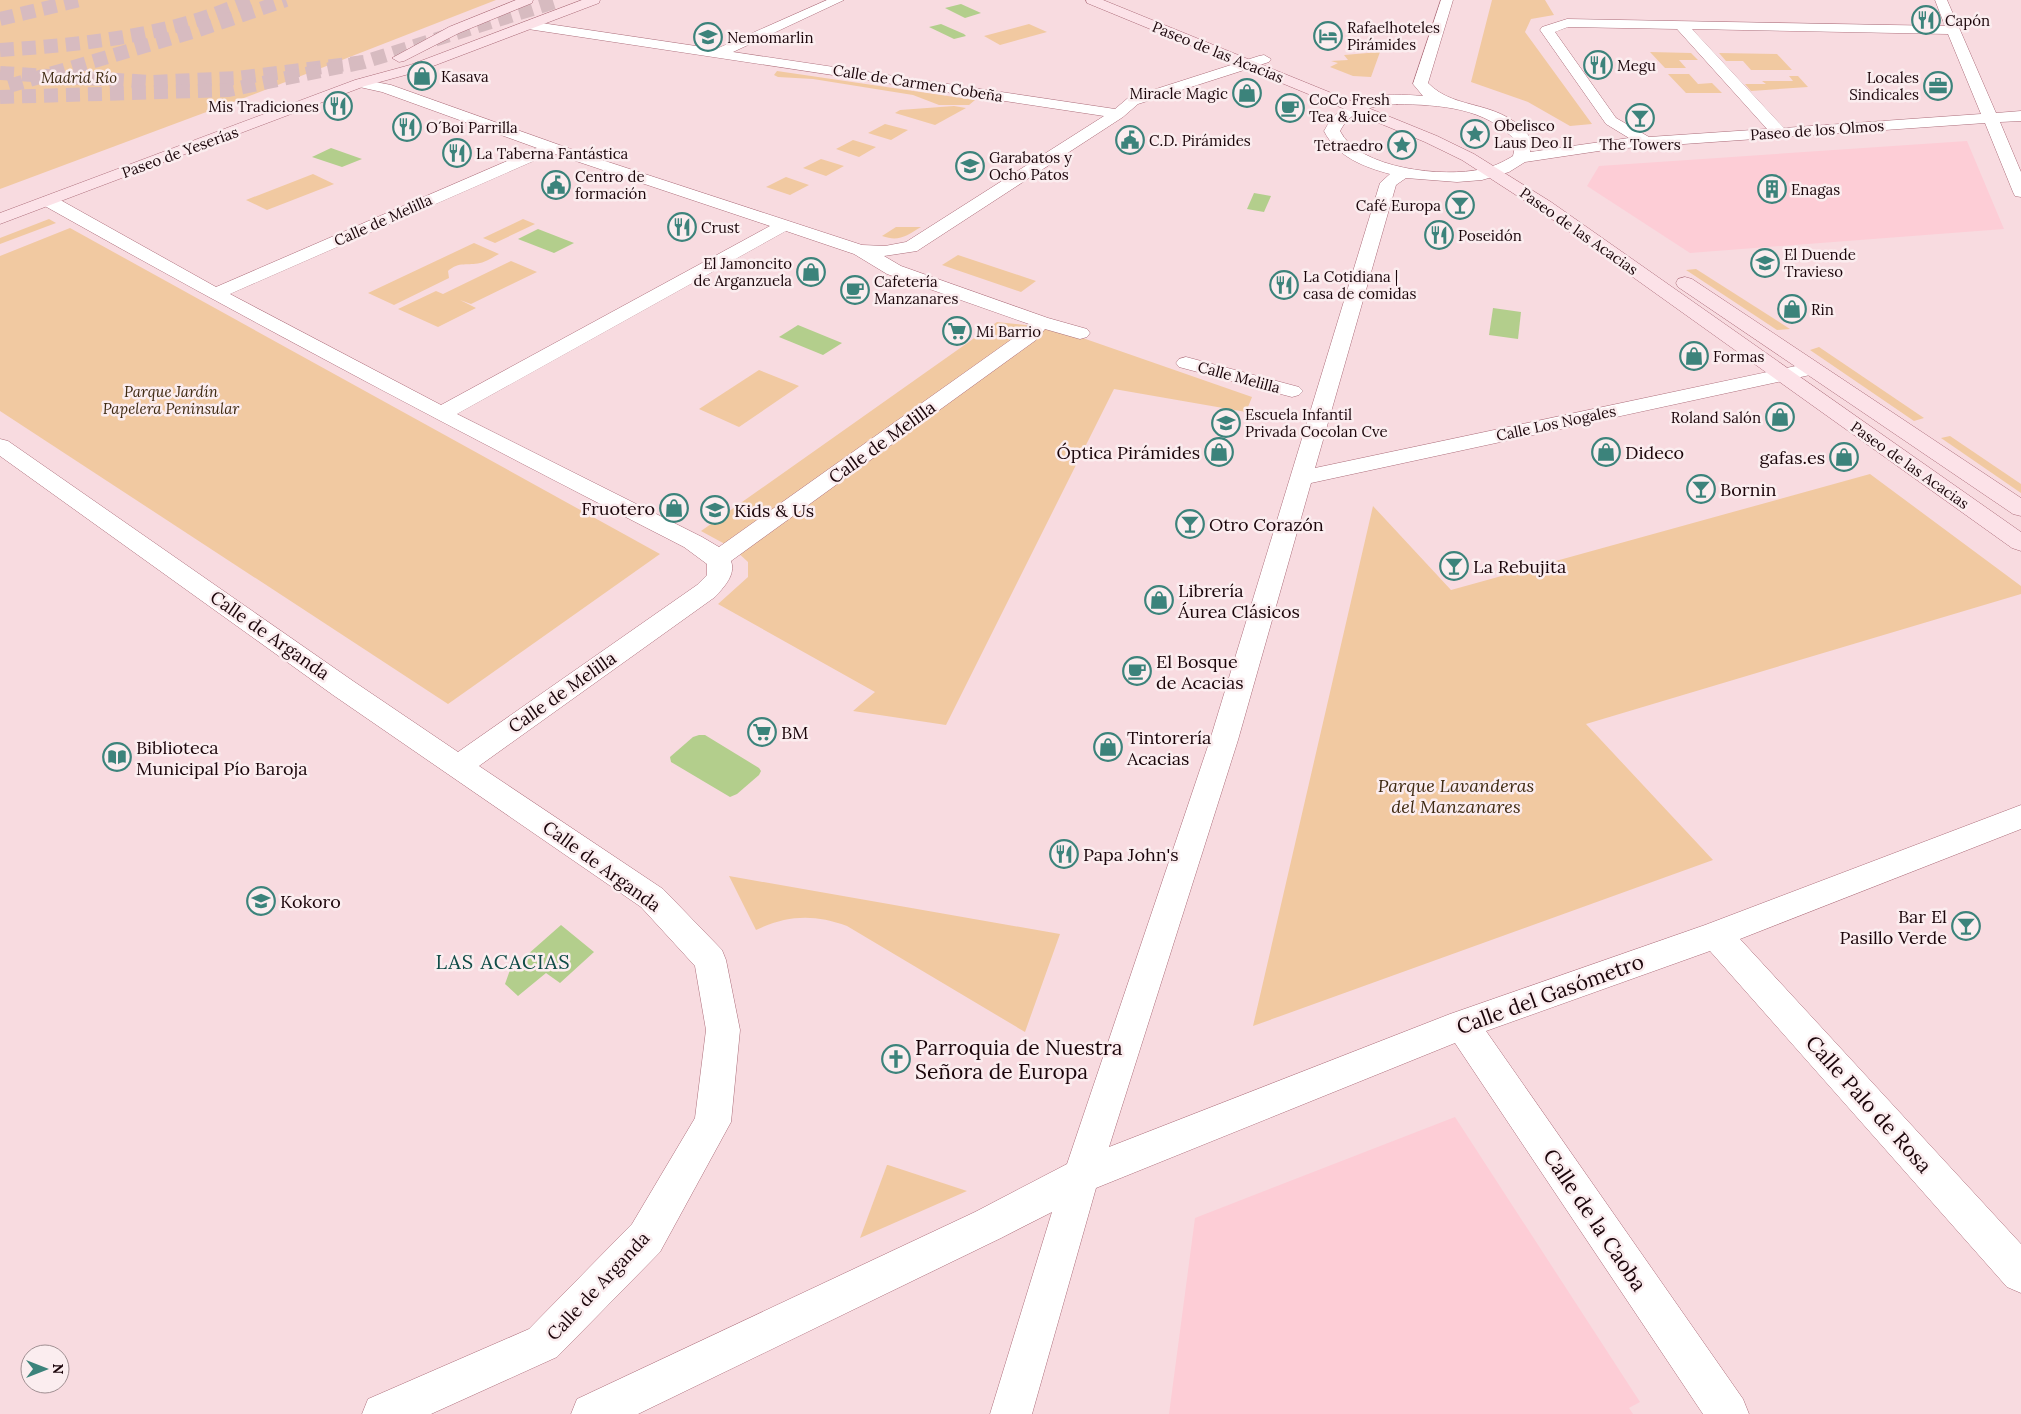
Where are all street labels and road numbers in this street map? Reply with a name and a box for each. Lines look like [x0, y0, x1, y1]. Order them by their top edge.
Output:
street label: Paseo de las Acacias [1149, 17, 1287, 87]
street label: Calle de Carmen Cobeña [832, 60, 1005, 106]
street label: Paseo de los Olmos [1749, 116, 1885, 144]
street label: Paseo de Yeserías [119, 122, 241, 182]
street label: Paseo de las Acacias [1516, 183, 1642, 279]
street label: Calle de Melilla [331, 190, 435, 250]
street label: Calle Melilla [1196, 357, 1282, 397]
street label: Calle de Melilla [824, 395, 940, 489]
street label: Calle Los Nogales [1494, 401, 1618, 445]
street label: Paseo de las Acacias [1847, 417, 1973, 513]
street label: Calle de Arganda [206, 585, 334, 685]
street label: Calle de Melilla [504, 646, 620, 738]
street label: Calle de Arganda [538, 815, 666, 917]
street label: Calle del Gasómetro [1453, 948, 1647, 1040]
street label: Calle Palo de Rosa [1800, 1030, 1938, 1179]
street label: Calle de la Caoba [1537, 1144, 1653, 1297]
street label: Calle de Arganda [542, 1227, 654, 1345]

